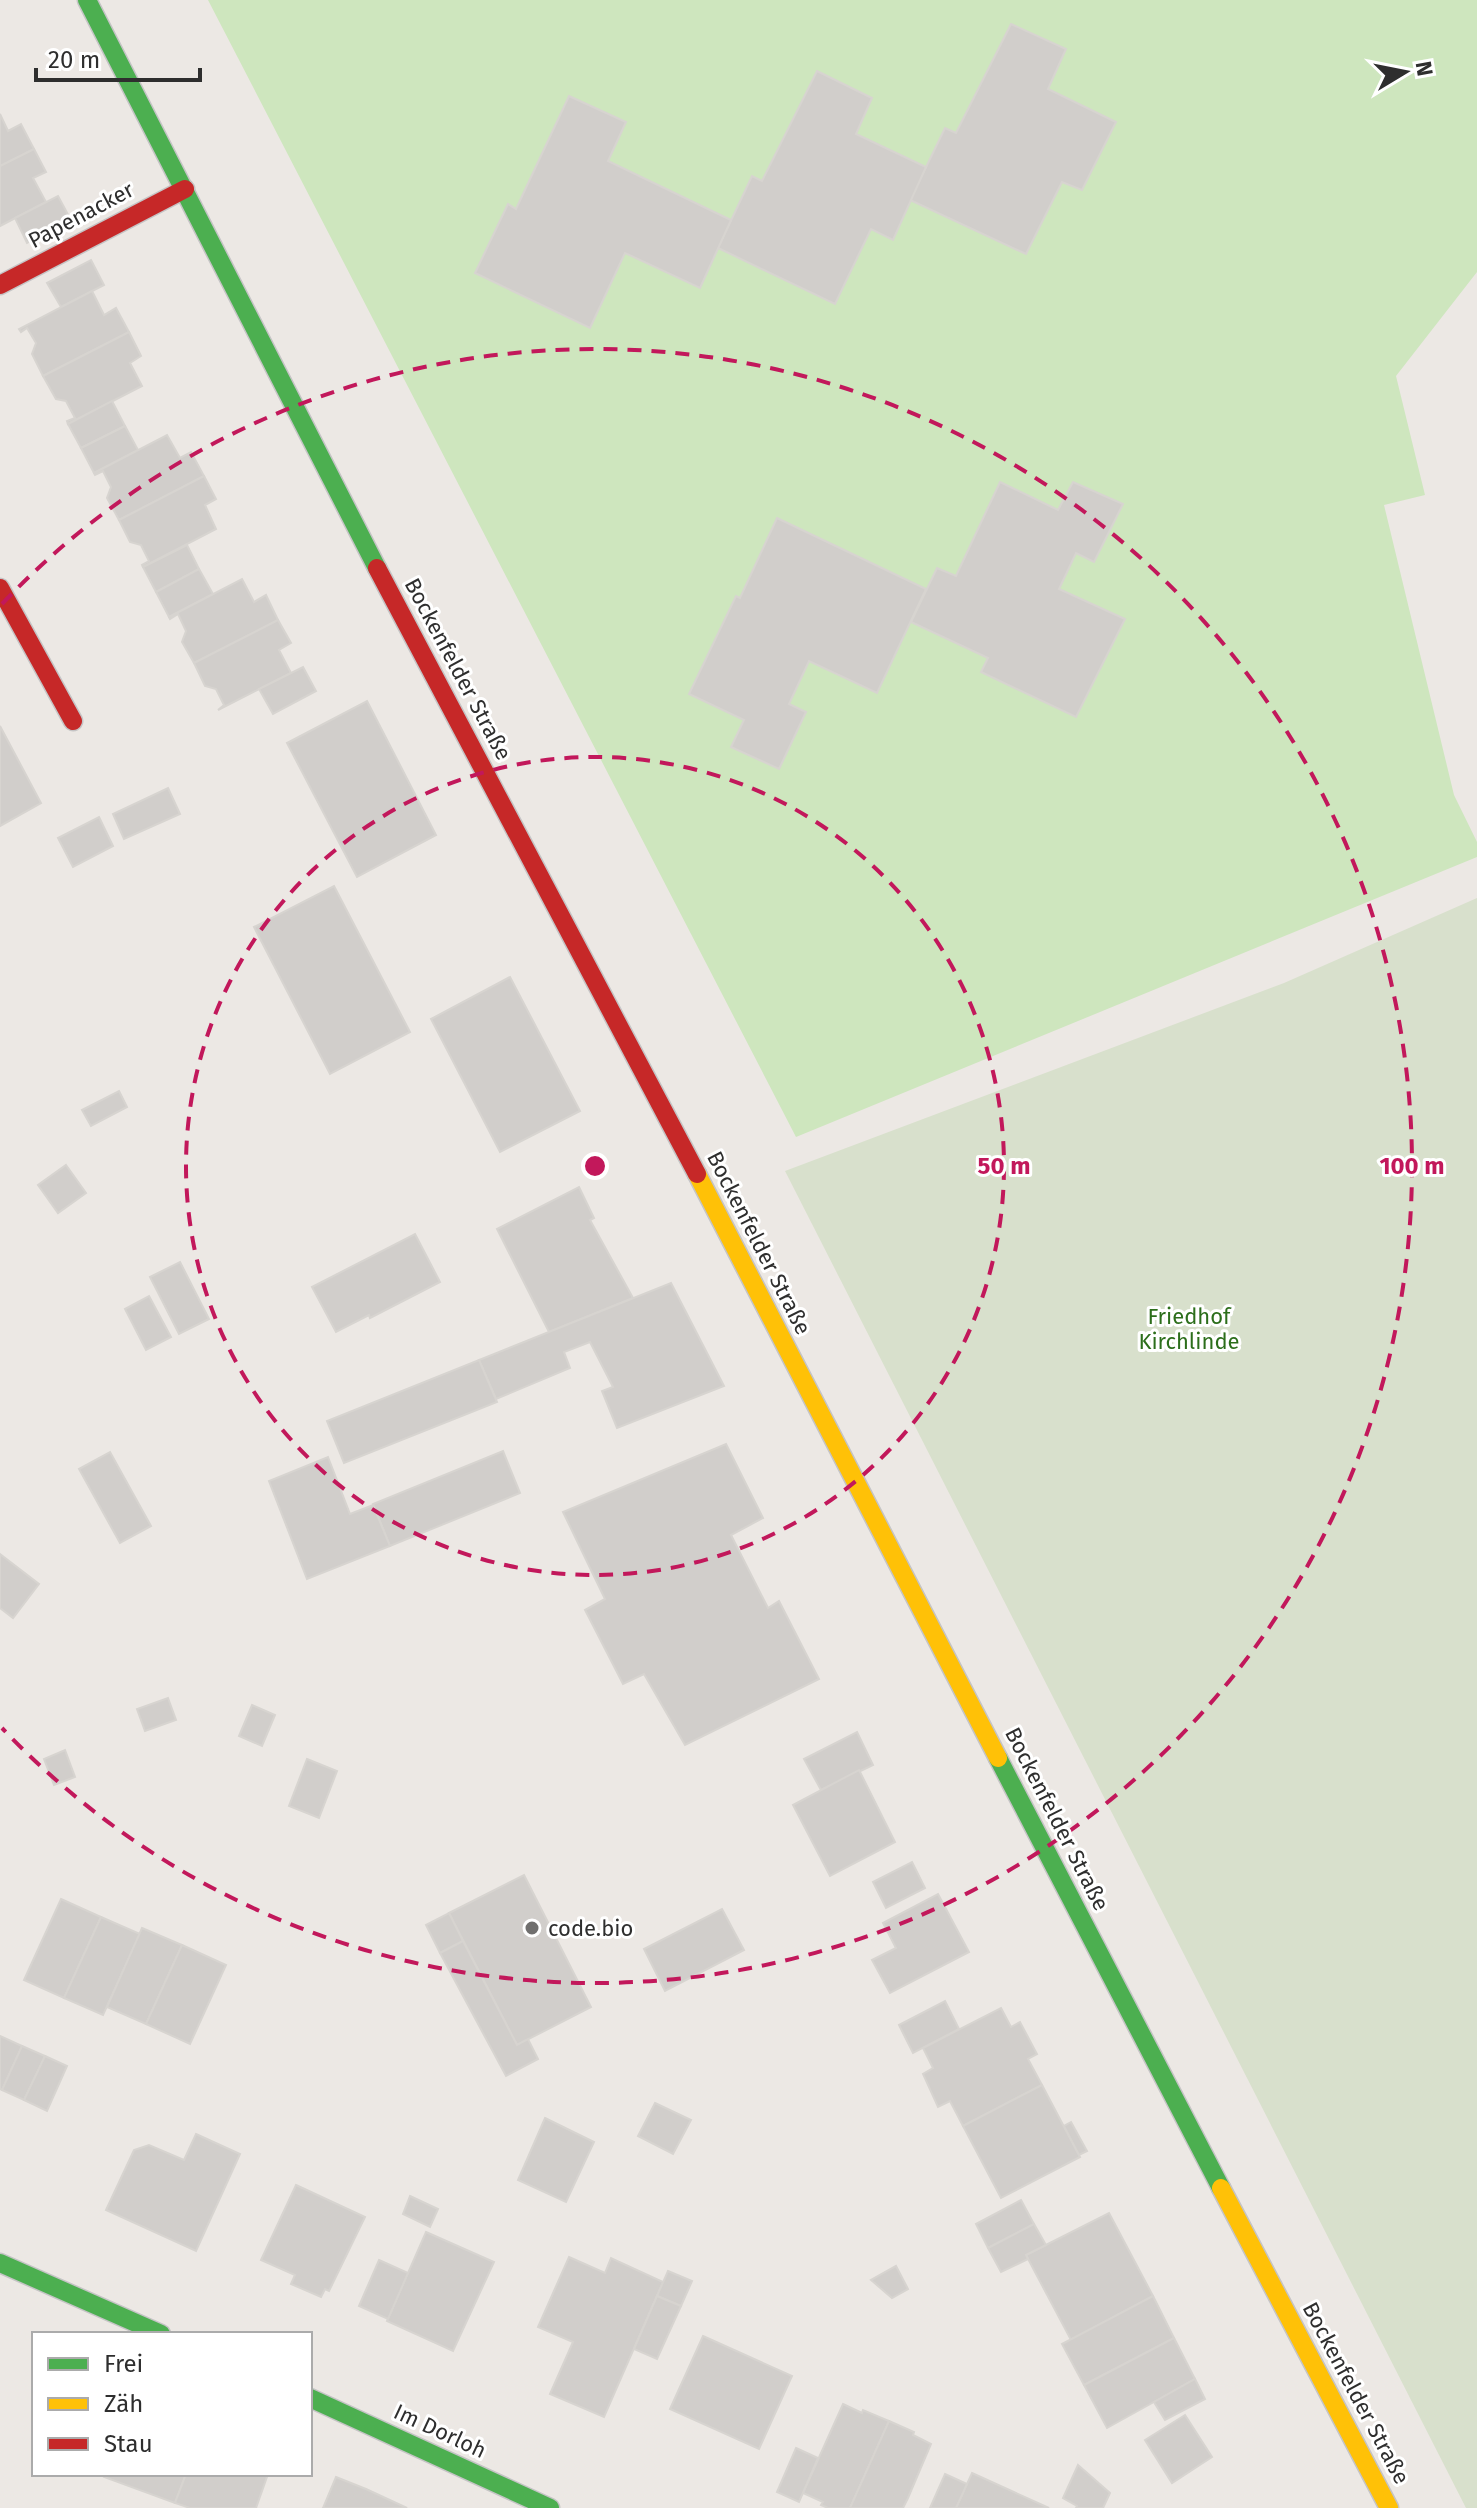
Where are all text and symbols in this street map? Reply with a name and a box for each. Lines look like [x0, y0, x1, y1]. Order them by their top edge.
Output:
scale bar [36, 32, 200, 82]
north arrow [1365, 32, 1445, 112]
text: 20 m [48, 46, 100, 74]
text: N [1410, 59, 1439, 78]
street label: Papenacker [24, 176, 139, 254]
street label: Bockenfelder Straße [399, 573, 517, 765]
street label: Bockenfelder Straße [701, 1147, 817, 1339]
centre of rings [581, 1152, 609, 1180]
text: 50 m [978, 1152, 1030, 1180]
text: 100 m [1379, 1152, 1445, 1180]
park label: Friedhof Kirchlinde [1138, 1303, 1240, 1355]
street label: Bockenfelder Straße [999, 1723, 1115, 1915]
place label: code.bio [548, 1915, 633, 1942]
marker: code.bio [523, 1919, 541, 1937]
street label: Bockenfelder Straße [1297, 2297, 1415, 2489]
legend [32, 2332, 312, 2476]
text: Frei [104, 2350, 143, 2378]
text: Zäh [104, 2390, 143, 2418]
street label: Im Dorloh [390, 2398, 490, 2464]
text: Stau [104, 2430, 153, 2458]

